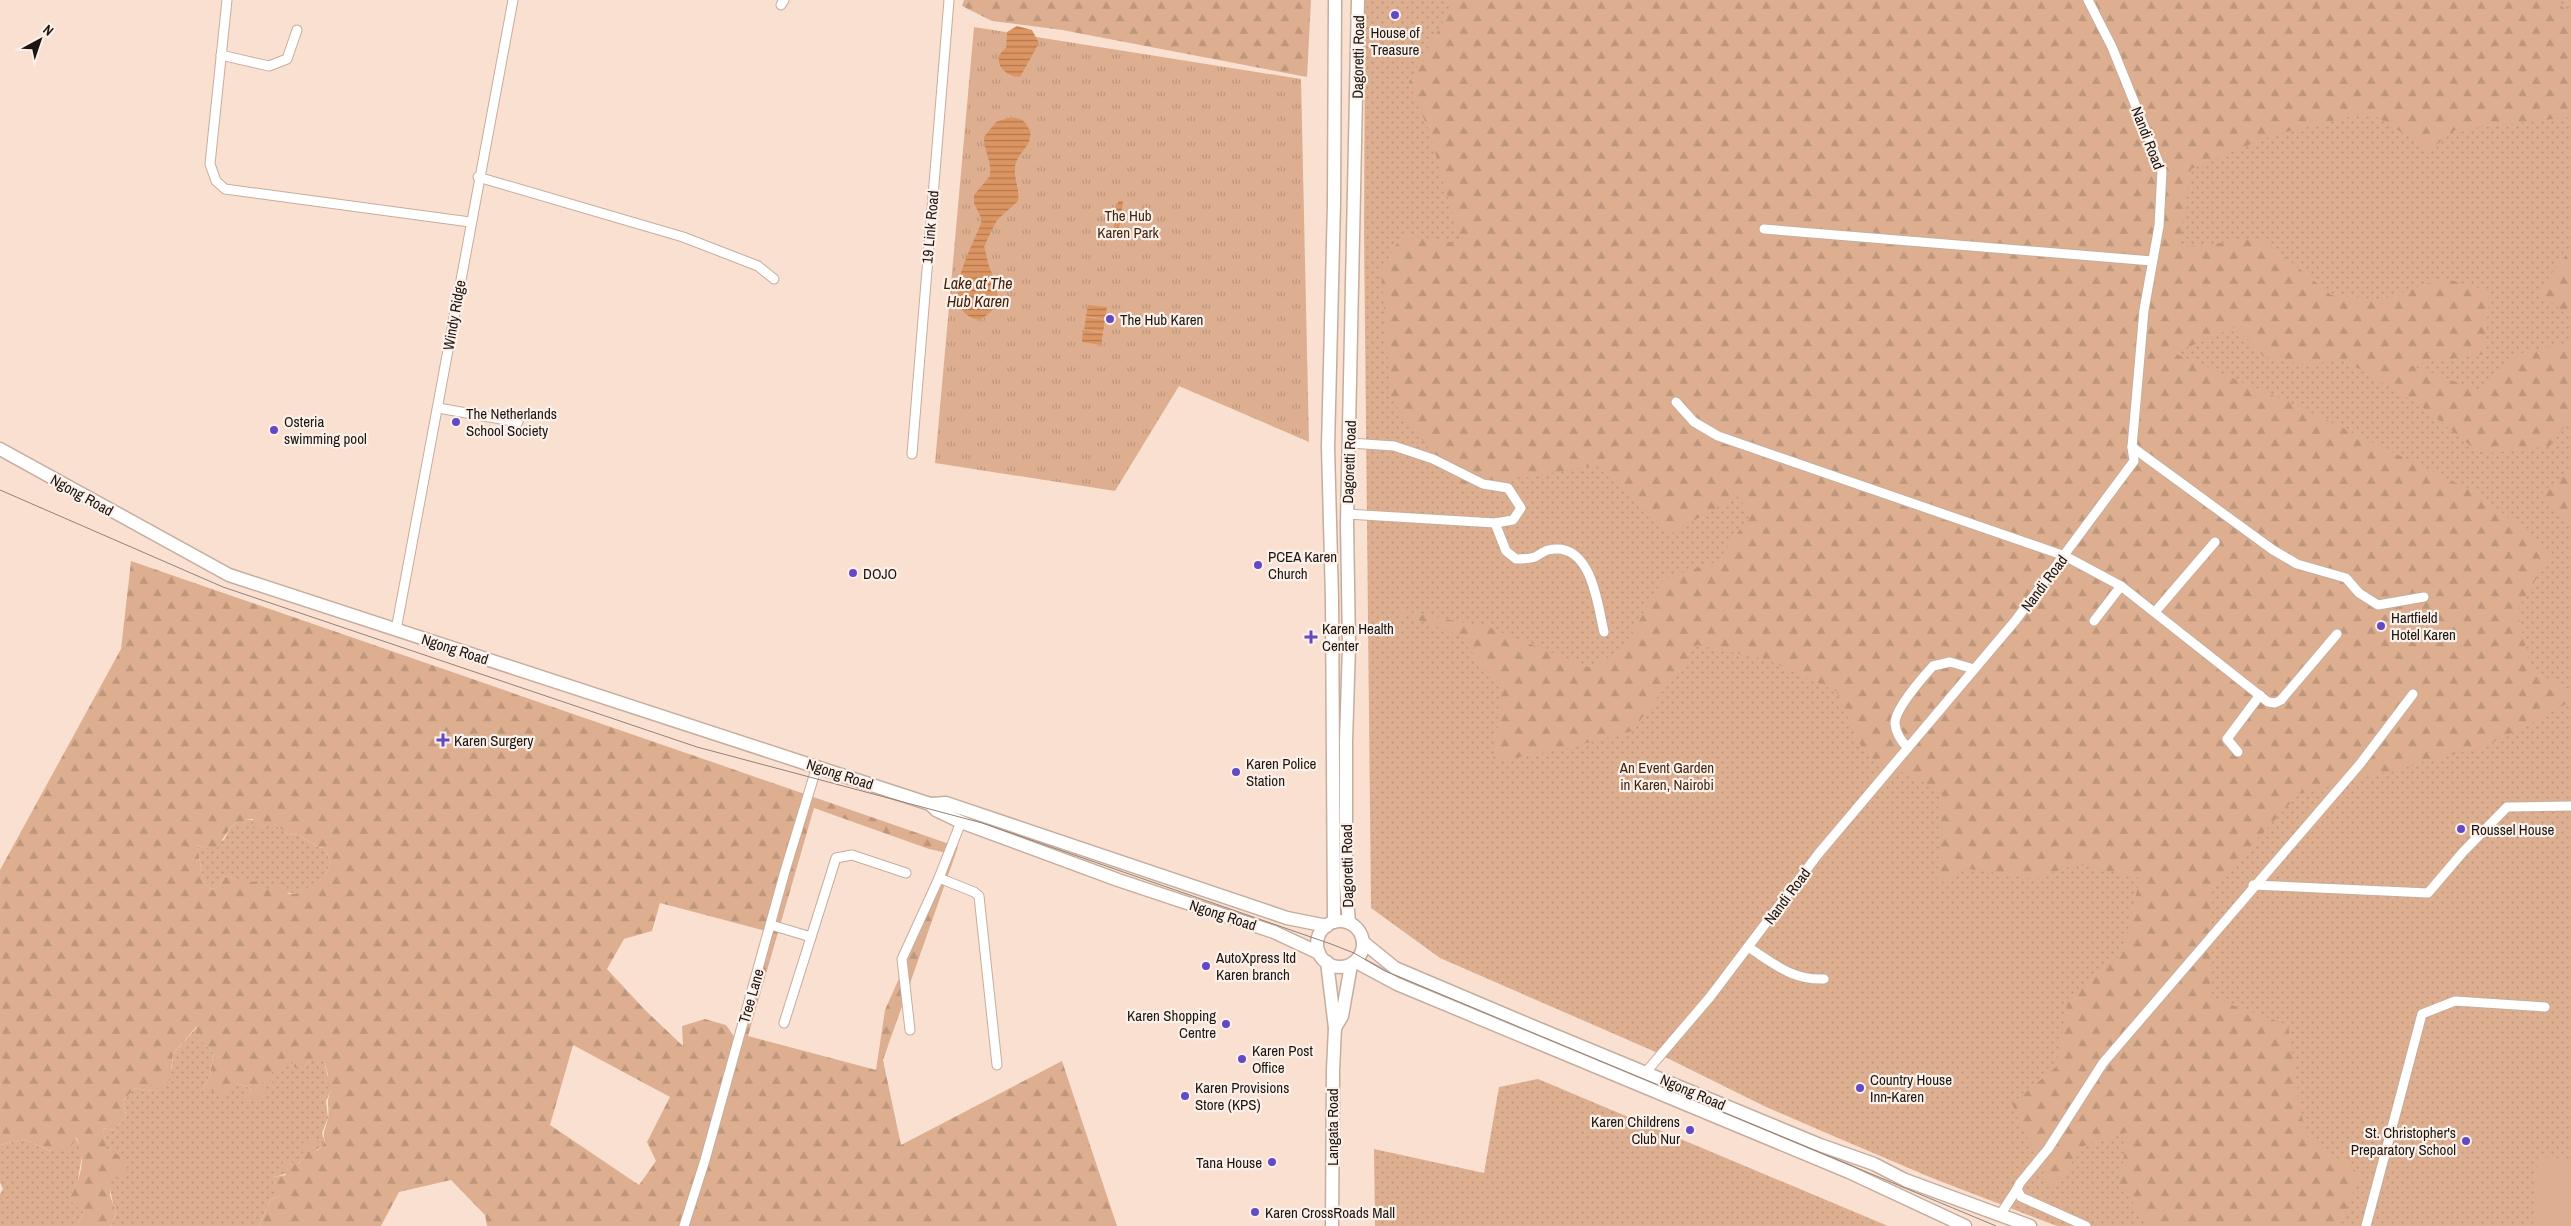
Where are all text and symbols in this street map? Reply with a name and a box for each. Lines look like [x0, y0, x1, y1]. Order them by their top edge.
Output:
marker: House of Treasure [1389, 9, 1401, 21]
north arrow [15, 15, 65, 65]
street label: Dagoretti Road [1347, 15, 1369, 99]
text: N [39, 20, 57, 40]
place label: House of Treasure [1370, 22, 1420, 60]
street label: Nandi Road [2126, 104, 2170, 172]
street label: 19 Link Road [916, 190, 944, 264]
park label: The Hub Karen Park [1097, 205, 1160, 243]
water label: Lake at The Hub Karen [943, 272, 1013, 312]
street label: Windy Ridge [437, 278, 471, 352]
place label: The Hub Karen [1120, 309, 1203, 330]
marker: The Hub Karen [1104, 313, 1116, 325]
place label: The Netherlands School Society [466, 403, 557, 441]
place label: Osteria swimming pool [284, 411, 367, 449]
marker: The Netherlands School Society [450, 416, 462, 428]
street label: Dagoretti Road [1337, 420, 1361, 504]
marker: Osteria swimming pool [268, 424, 280, 436]
street label: Ngong Road [47, 469, 117, 521]
place label: PCEA Karen Church [1268, 546, 1337, 584]
street label: Nandi Road [2016, 550, 2072, 616]
marker: PCEA Karen Church [1252, 559, 1264, 571]
place label: DOJO [863, 563, 897, 584]
marker: DOJO [847, 567, 859, 579]
place label: Hartfield Hotel Karen [2391, 607, 2456, 645]
place label: Karen Health Center [1322, 618, 1394, 656]
marker: Hartfield Hotel Karen [2375, 620, 2387, 632]
street label: Ngong Road [419, 628, 491, 670]
marker: Karen Health Center [1304, 630, 1318, 644]
place label: Karen Surgery [454, 730, 534, 751]
marker: Karen Surgery [436, 733, 450, 747]
street label: Ngong Road [804, 753, 876, 795]
place label: Karen Police Station [1246, 753, 1317, 791]
park label: An Event Garden in Karen, Nairobi [1619, 757, 1714, 795]
marker: Karen Police Station [1230, 766, 1242, 778]
place label: Roussel House [2471, 819, 2555, 840]
marker: Roussel House [2455, 823, 2467, 835]
street label: Dagoretti Road [1336, 824, 1358, 908]
street label: Nandi Road [1759, 863, 1815, 929]
street label: Ngong Road [1187, 894, 1259, 936]
place label: AutoXpress ltd Karen branch [1215, 947, 1296, 985]
marker: AutoXpress ltd Karen branch [1200, 960, 1212, 972]
street label: Tree Lane [733, 966, 769, 1026]
place label: Karen Shopping Centre [1127, 1005, 1216, 1043]
marker: Karen Shopping Centre [1220, 1018, 1232, 1030]
place label: Karen Post Office [1252, 1040, 1313, 1078]
marker: Karen Post Office [1236, 1053, 1248, 1065]
street label: Ngong Road [1657, 1069, 1729, 1115]
place label: Country House Inn-Karen [1870, 1069, 1952, 1107]
place label: Karen Provisions Store (KPS) [1195, 1077, 1289, 1115]
marker: Country House Inn-Karen [1854, 1082, 1866, 1094]
street label: Langata Road [1322, 1088, 1343, 1166]
marker: Karen Provisions Store (KPS) [1179, 1090, 1191, 1102]
place label: Karen Childrens Club Nur [1591, 1111, 1680, 1149]
place label: St. Christopher's Preparatory School [2351, 1122, 2456, 1160]
marker: Karen Childrens Club Nur [1684, 1124, 1696, 1136]
marker: St. Christopher's Preparatory School [2460, 1135, 2472, 1147]
place label: Tana House [1196, 1152, 1262, 1173]
marker: Tana House [1266, 1156, 1278, 1168]
place label: Karen CrossRoads Mall [1265, 1202, 1395, 1223]
marker: Karen CrossRoads Mall [1249, 1206, 1261, 1218]

